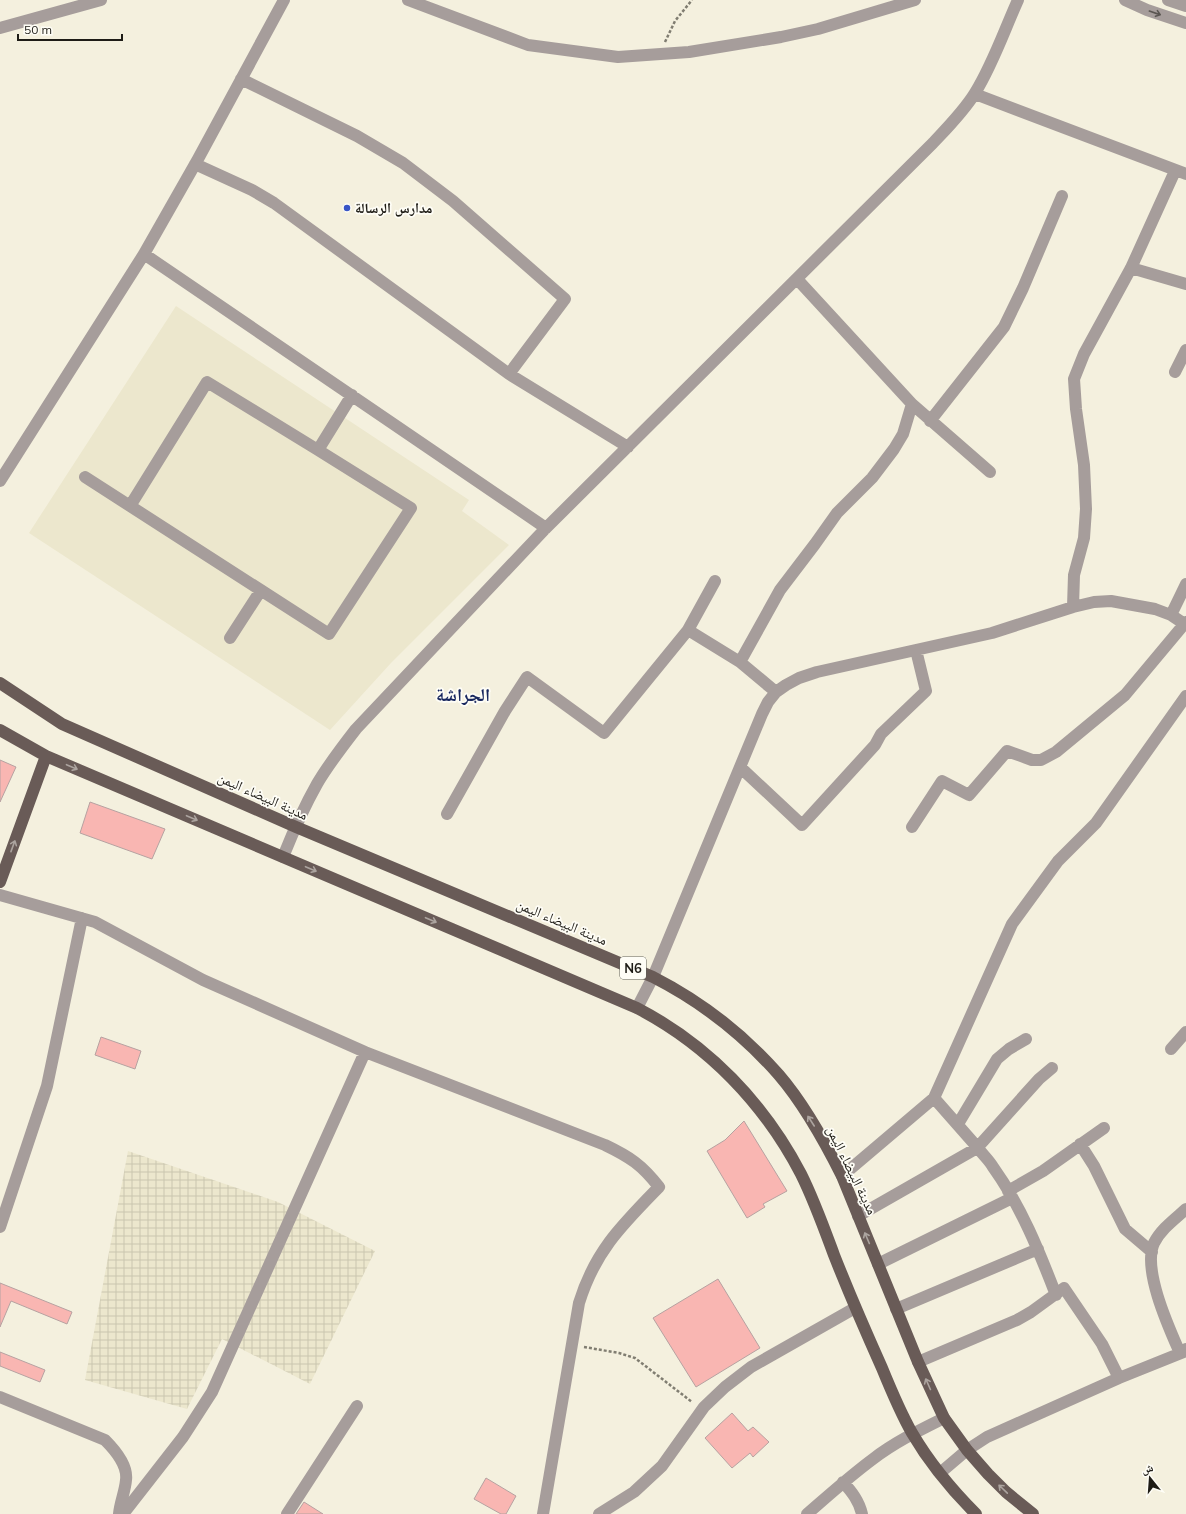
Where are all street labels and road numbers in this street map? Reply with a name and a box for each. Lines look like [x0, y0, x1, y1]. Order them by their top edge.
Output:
street label: مدينة البيضاء اليمن [215, 768, 311, 824]
street label: مدينة البيضاء اليمن [514, 895, 610, 949]
road number: N6 [620, 957, 646, 979]
street label: مدينة البيضاء اليمن [823, 1123, 881, 1217]

